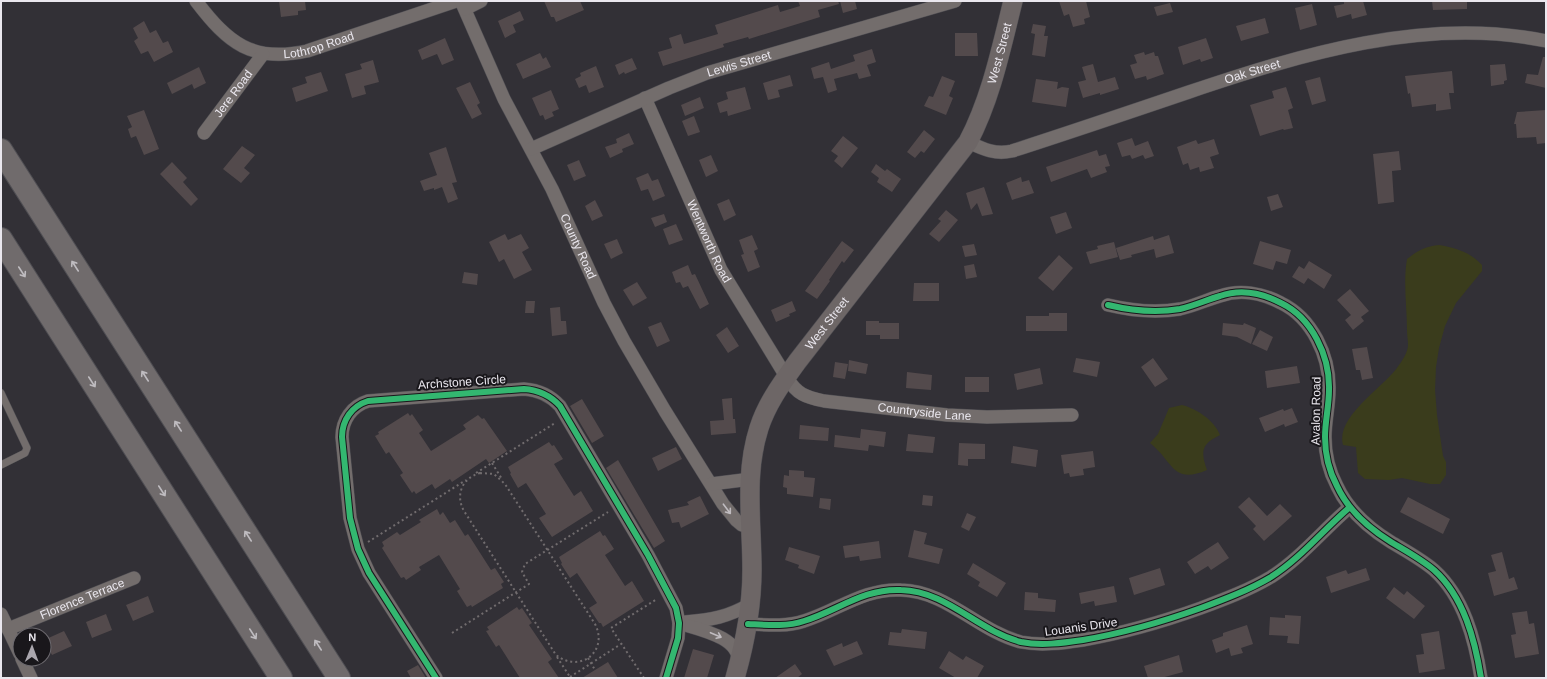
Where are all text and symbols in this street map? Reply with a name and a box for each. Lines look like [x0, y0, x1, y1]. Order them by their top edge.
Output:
street label: West Street [985, 21, 1015, 86]
street label: Lothrop Road [283, 29, 356, 61]
street label: Lewis Street [705, 48, 773, 80]
street label: Oak Street [1223, 56, 1282, 87]
street label: Jere Road [211, 67, 256, 120]
street label: Wentworth Road [684, 198, 734, 285]
street label: County Road [557, 211, 599, 281]
one-way arrow [71, 260, 79, 272]
one-way arrow [18, 266, 26, 277]
street label: West Street [802, 294, 852, 352]
one-way arrow [141, 370, 150, 381]
street label: Archstone Circle [418, 372, 507, 392]
one-way arrow [88, 376, 96, 387]
street label: Avalon Road [1308, 377, 1324, 445]
street label: Countryside Lane [877, 400, 972, 423]
one-way arrow [173, 420, 181, 432]
one-way arrow [158, 485, 166, 496]
one-way arrow [723, 504, 731, 515]
one-way arrow [244, 531, 252, 542]
street label: Florence Terrace [38, 576, 127, 622]
street label: Louanis Drive [1044, 615, 1119, 639]
north arrow [12, 627, 52, 667]
one-way arrow [249, 628, 257, 639]
text: N [28, 631, 36, 643]
one-way arrow [709, 632, 721, 640]
one-way arrow [314, 640, 322, 651]

